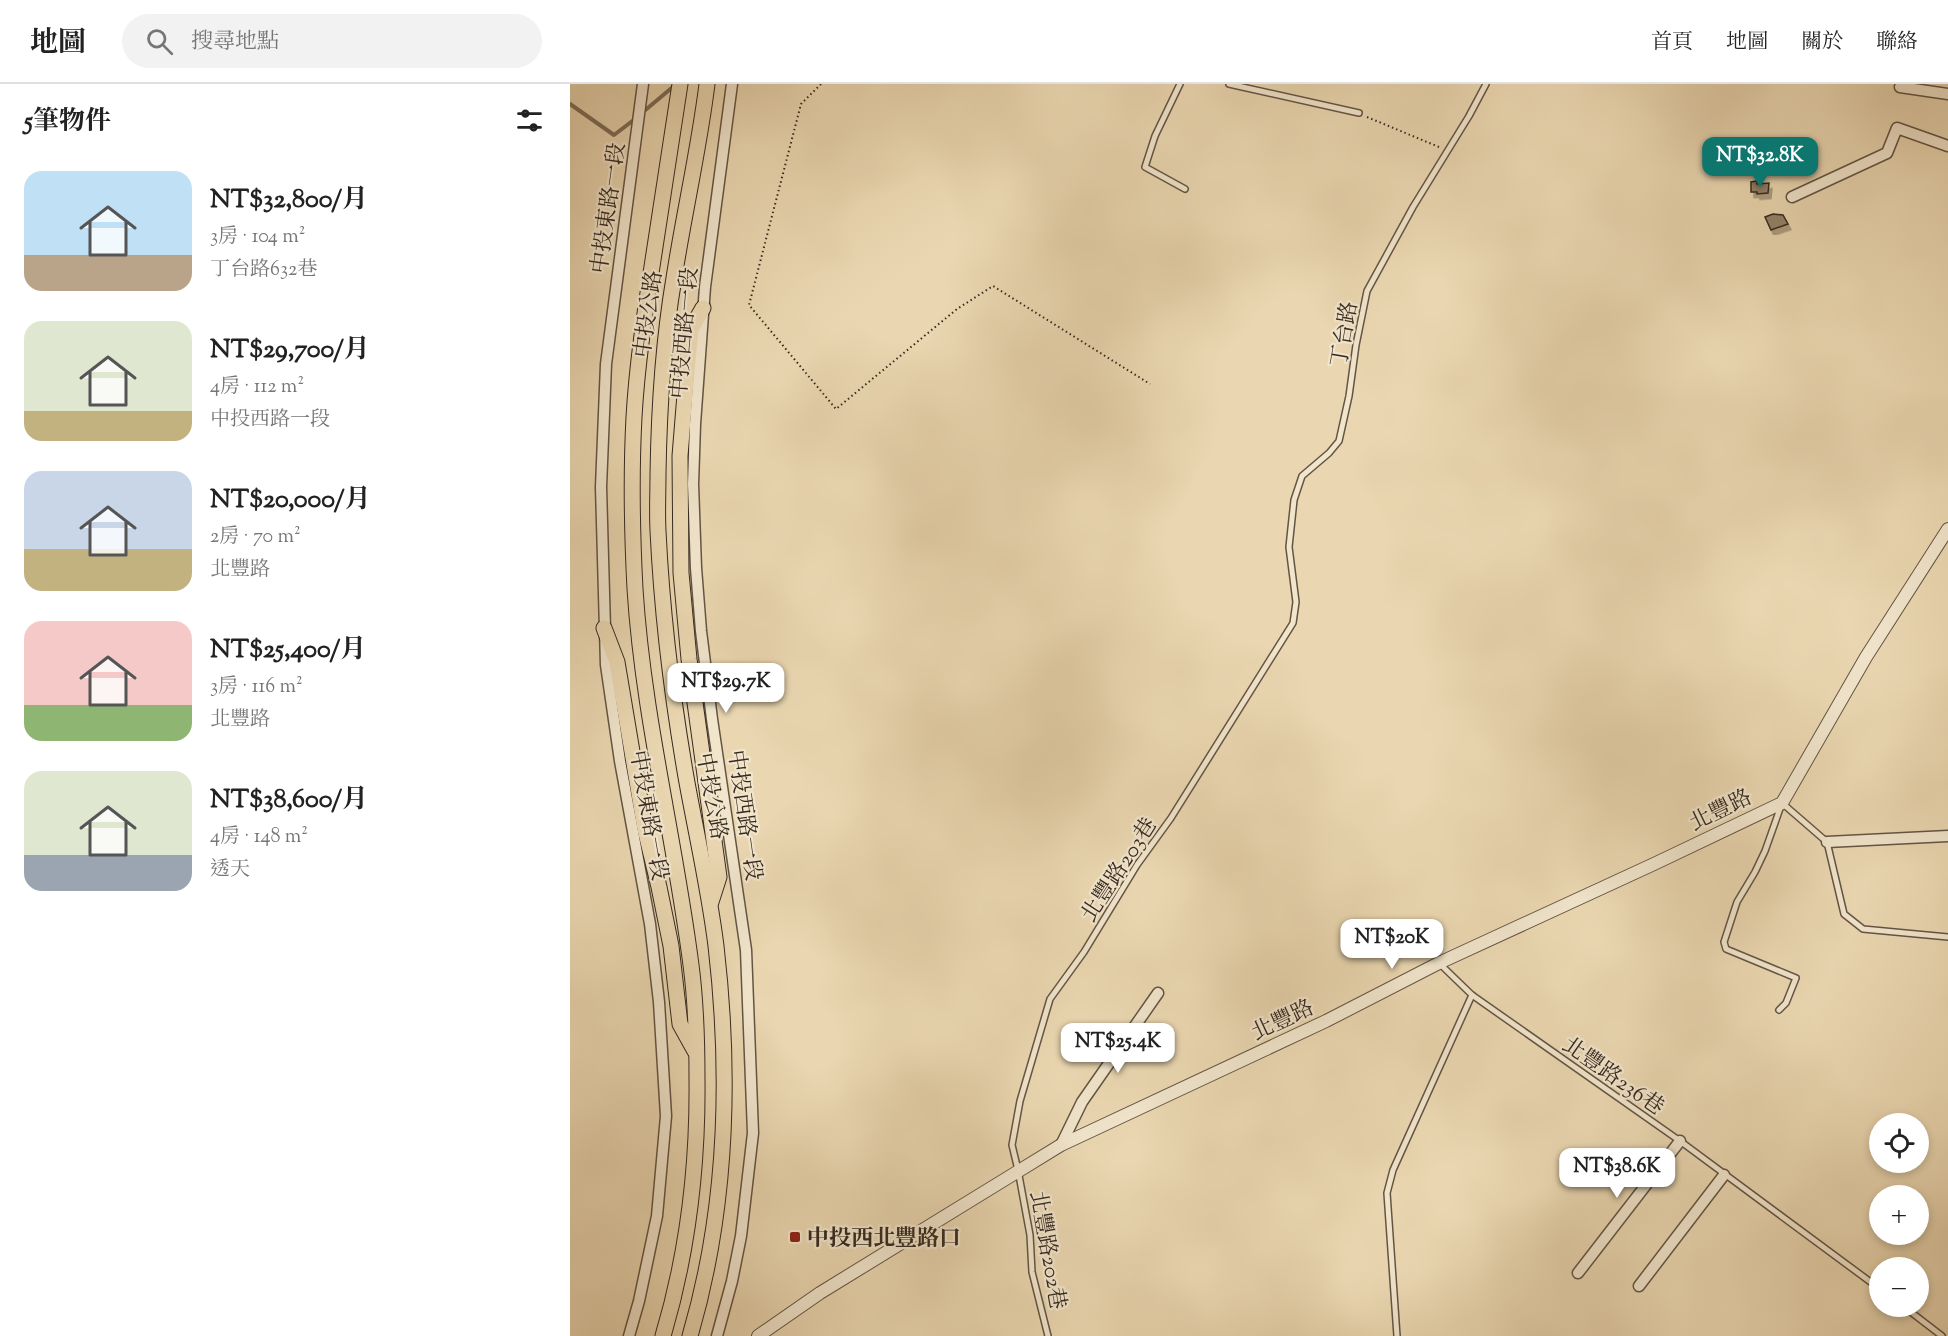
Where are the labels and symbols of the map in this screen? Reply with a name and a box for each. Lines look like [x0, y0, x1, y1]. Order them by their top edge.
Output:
pin: NT$32.8K [1698, 137, 1822, 188]
street label: 中投東路一段 [585, 141, 635, 276]
street label: 中投西路一段 [664, 266, 708, 400]
street label: 中投公路 [628, 269, 672, 360]
street label: 丁台路 [1324, 299, 1367, 370]
pin: NT$29.7K [664, 663, 788, 714]
street label: 中投東路一段 [620, 748, 674, 883]
street label: 中投西路一段 [718, 748, 768, 883]
street label: 中投公路 [687, 750, 733, 843]
street label: 北豐路 [1685, 783, 1758, 841]
street label: 北豐路203巷 [1075, 812, 1166, 929]
pin: NT$20K [1343, 919, 1441, 970]
street label: 北豐路 [1247, 993, 1320, 1050]
pin: NT$25.4K [1056, 1023, 1180, 1074]
street label: 北豐路236巷 [1555, 1031, 1670, 1124]
pin: NT$38.6K [1555, 1148, 1679, 1199]
street label: 北豐路202巷 [1020, 1189, 1072, 1312]
place label: 中投西北豐路口 [807, 1224, 961, 1256]
marker: 中投西北豐路口 [788, 1230, 802, 1244]

